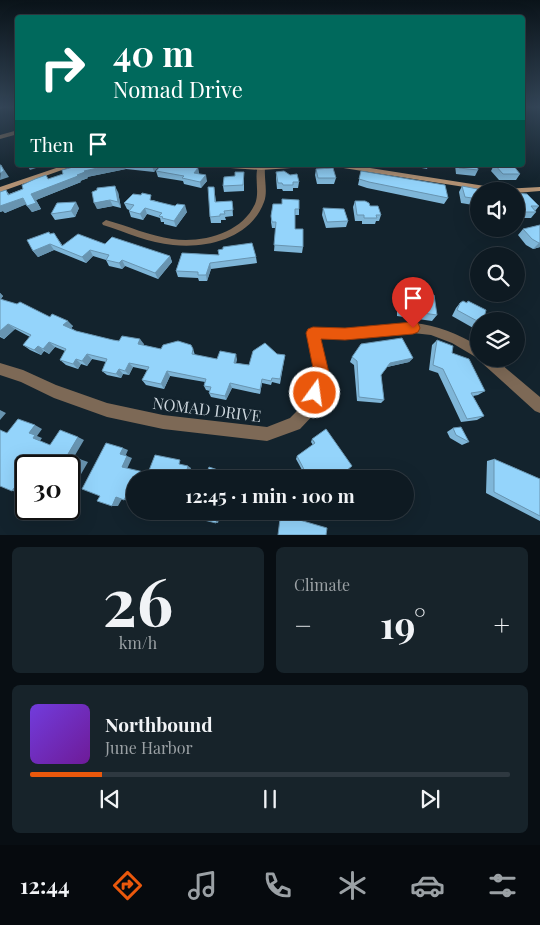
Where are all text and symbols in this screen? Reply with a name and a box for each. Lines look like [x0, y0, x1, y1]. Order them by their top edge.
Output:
text: 40 m [113, 29, 194, 76]
icon: right [30, 35, 95, 100]
text: Nomad Drive [113, 74, 243, 104]
icon: arrive [84, 130, 112, 158]
text: Then [30, 131, 74, 157]
map controls [470, 182, 525, 367]
button: sound [470, 182, 525, 237]
button: search [470, 247, 525, 302]
pin [392, 277, 434, 328]
icon: arrive [399, 284, 427, 312]
button: layers [470, 312, 525, 367]
position arrow [288, 366, 340, 418]
street label: NOMAD DRIVE [152, 392, 262, 426]
speed limit sign: 30 [15, 455, 80, 520]
text: 12:45 · 1 min · 100 m [185, 482, 355, 508]
text: 26 [103, 556, 173, 642]
text: Climate [294, 574, 350, 595]
text: 19° [380, 598, 426, 649]
text: − [294, 606, 312, 643]
text: + [494, 606, 510, 643]
text: km/h [119, 632, 157, 653]
text: Northbound [105, 711, 213, 737]
text: June Harbor [105, 737, 193, 758]
icon: previous [96, 785, 124, 813]
icon: pause [256, 785, 284, 813]
icon: next [416, 785, 444, 813]
icon: directions [110, 868, 145, 903]
icon: music [185, 868, 220, 903]
icon: phone [260, 868, 295, 903]
icon: climate [335, 868, 370, 903]
icon: car [410, 868, 445, 903]
icon: filters [485, 868, 520, 903]
text: 12:44 [20, 870, 70, 900]

